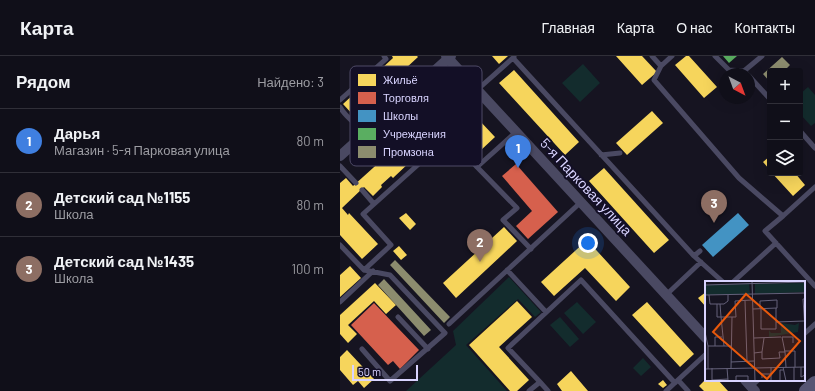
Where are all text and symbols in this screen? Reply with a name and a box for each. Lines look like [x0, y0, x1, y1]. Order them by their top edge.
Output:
text: Карта [20, 16, 74, 39]
text: Главная [542, 19, 595, 36]
text: Карта [617, 19, 654, 36]
text: О нас [676, 19, 713, 36]
text: Контакты [735, 19, 795, 36]
legend [350, 66, 482, 166]
north arrow [719, 68, 755, 104]
map controls [767, 68, 803, 176]
button: + [767, 68, 803, 104]
text: Рядом [16, 71, 71, 91]
text: Жильё [383, 73, 418, 86]
text: Найдено: 3 [257, 74, 324, 90]
text: Торговля [383, 91, 429, 104]
button: − [767, 104, 803, 140]
text: Школы [383, 109, 418, 122]
text: Дарья [54, 124, 100, 142]
text: Учреждения [383, 127, 446, 140]
text: 1 [27, 133, 31, 149]
text: 80 m [297, 133, 324, 149]
pin: 1 [505, 135, 531, 168]
street label: 5-я Парковая улица [537, 135, 636, 239]
button: layers [767, 140, 803, 176]
text: Магазин · 5-я Парковая улица [54, 142, 230, 158]
text: Промзона [383, 145, 435, 158]
text: Детский сад №1155 [54, 188, 190, 206]
pin: 3 [701, 190, 727, 223]
text: 2 [25, 197, 33, 213]
text: 80 m [297, 197, 324, 213]
text: Школа [54, 206, 94, 222]
pin: 2 [467, 229, 493, 262]
your location [578, 233, 598, 253]
text: Детский сад №1435 [54, 252, 194, 270]
text: 3 [25, 261, 33, 277]
text: 100 m [291, 261, 324, 277]
text: Школа [54, 270, 94, 286]
inset map [705, 281, 805, 381]
scale bar [352, 363, 418, 382]
text: 50 m [358, 365, 381, 378]

